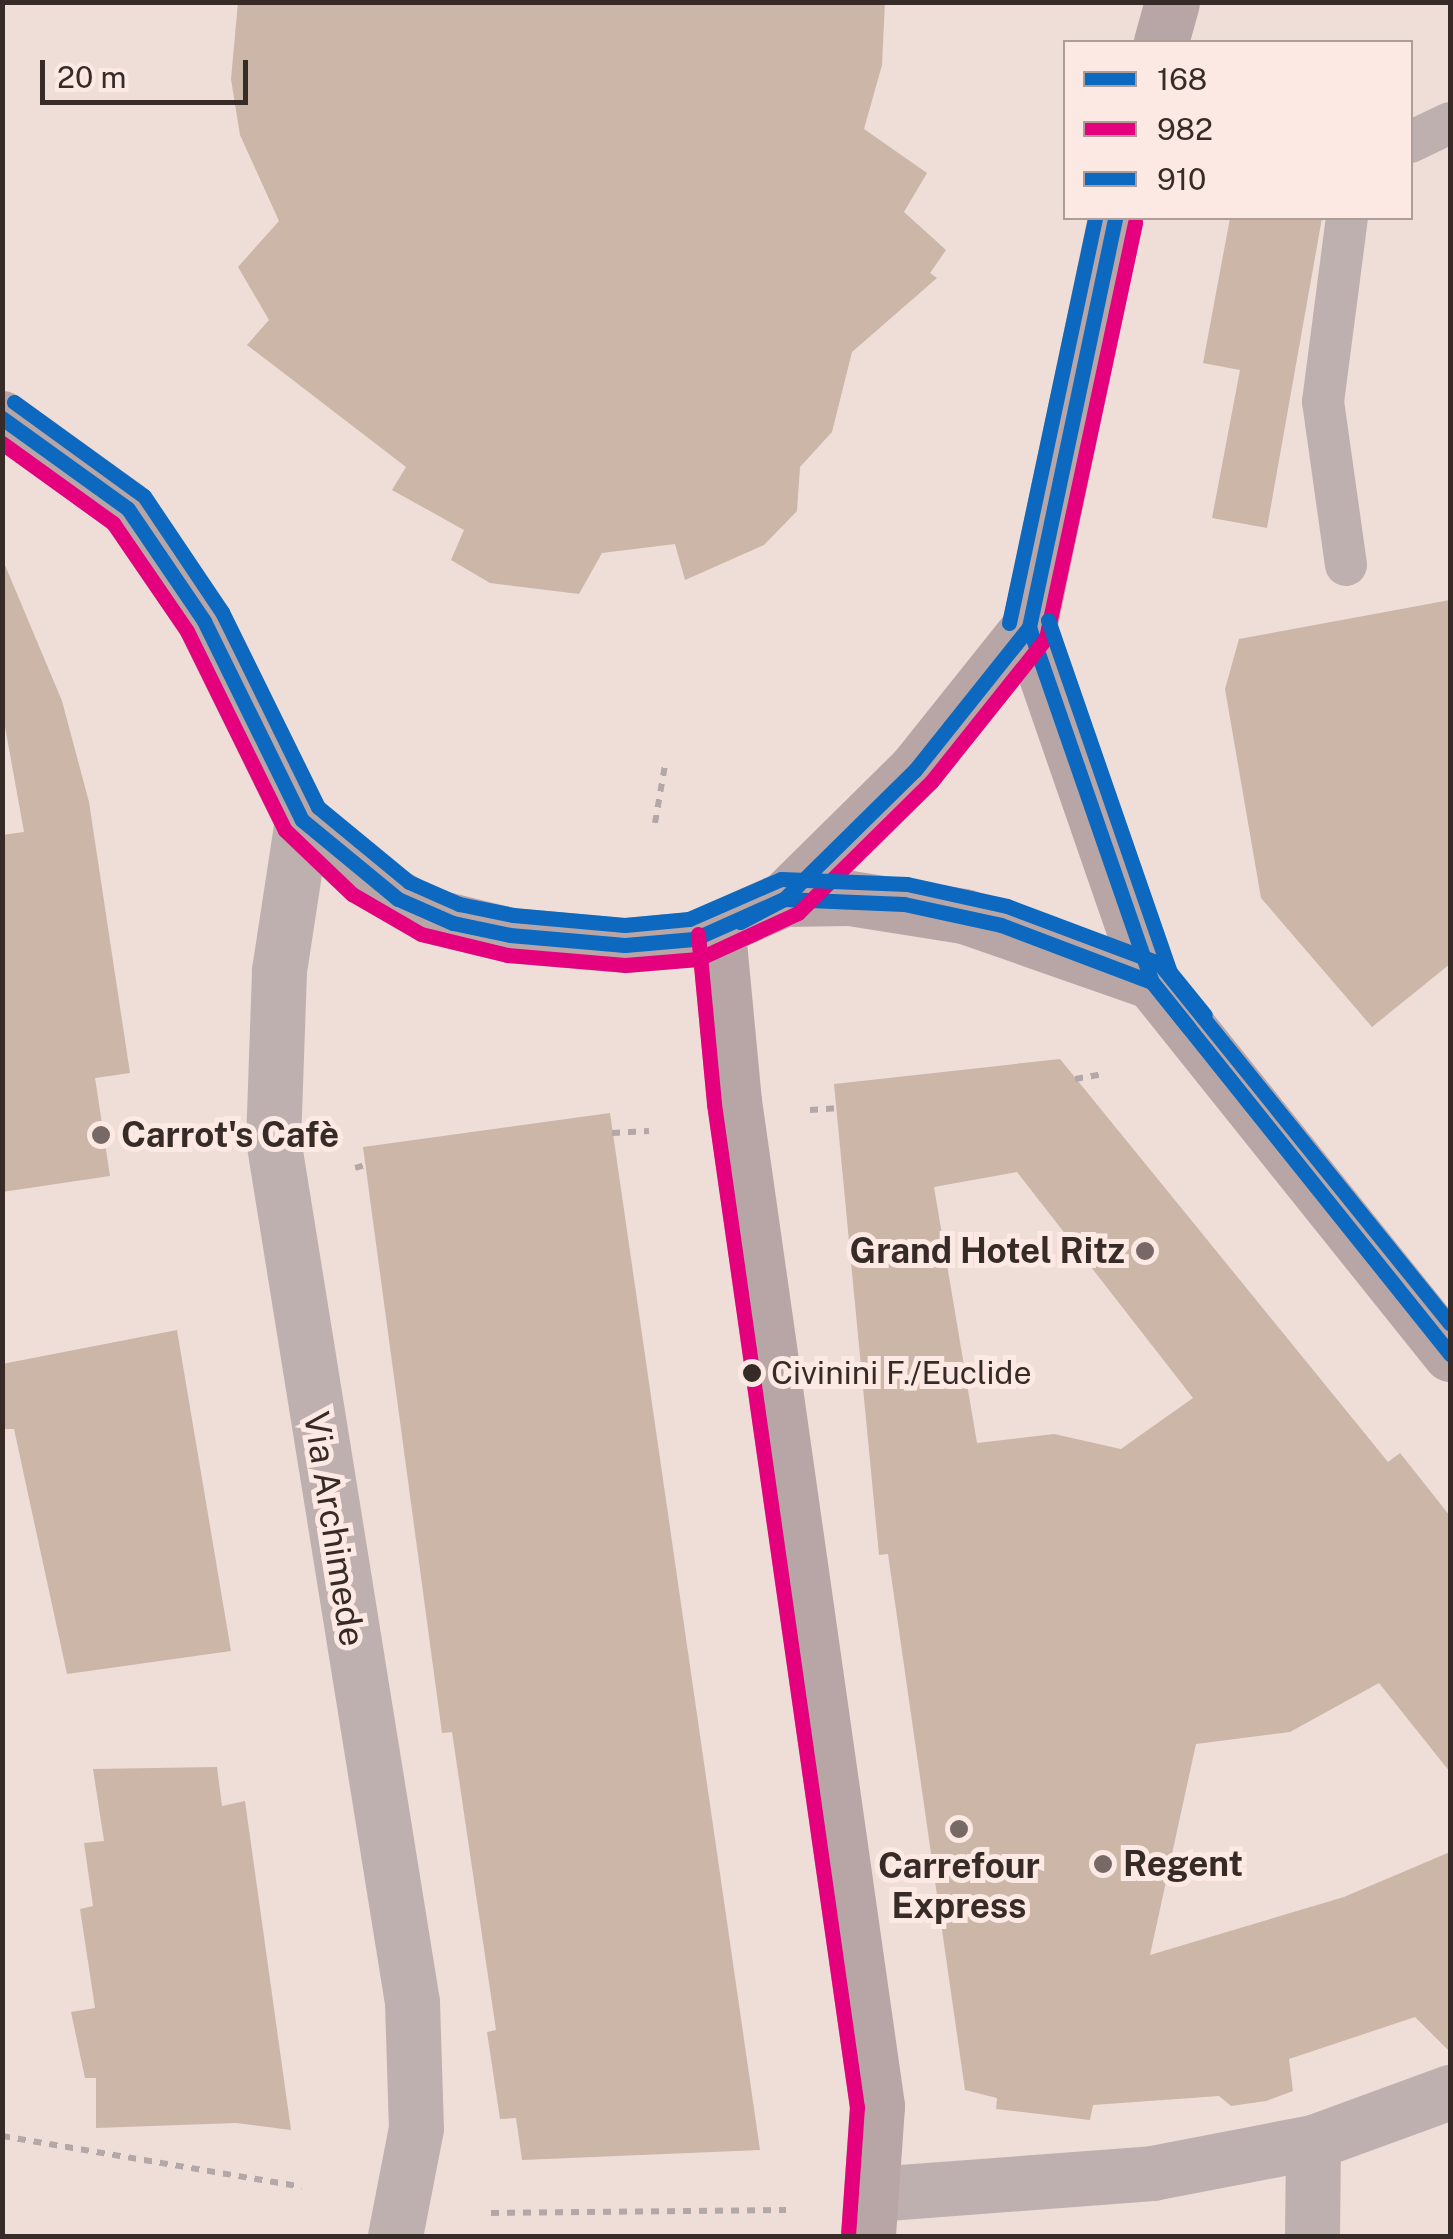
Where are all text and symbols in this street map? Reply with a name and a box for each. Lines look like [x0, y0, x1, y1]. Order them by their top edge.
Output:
scale bar [45, 40, 252, 102]
legend [1063, 40, 1413, 220]
text: 20 m [57, 59, 126, 95]
text: 168 [1157, 61, 1207, 97]
text: 982 [1157, 111, 1213, 147]
text: 910 [1157, 161, 1206, 197]
place label: Carrot's Cafè [121, 1114, 339, 1156]
marker: Carrot's Cafè [90, 1124, 112, 1146]
place label: Grand Hotel Ritz [850, 1230, 1125, 1272]
marker: Grand Hotel Ritz [1134, 1240, 1156, 1262]
place label: Civinini F./Euclide [771, 1354, 1032, 1392]
marker: Civinini F./Euclide [742, 1363, 762, 1383]
street label: Via Archimede [295, 1409, 373, 1649]
marker: Carrefour Express [948, 1818, 970, 1840]
place label: Regent [1123, 1843, 1243, 1885]
place label: Carrefour Express [878, 1845, 1040, 1927]
marker: Regent [1092, 1853, 1114, 1875]

